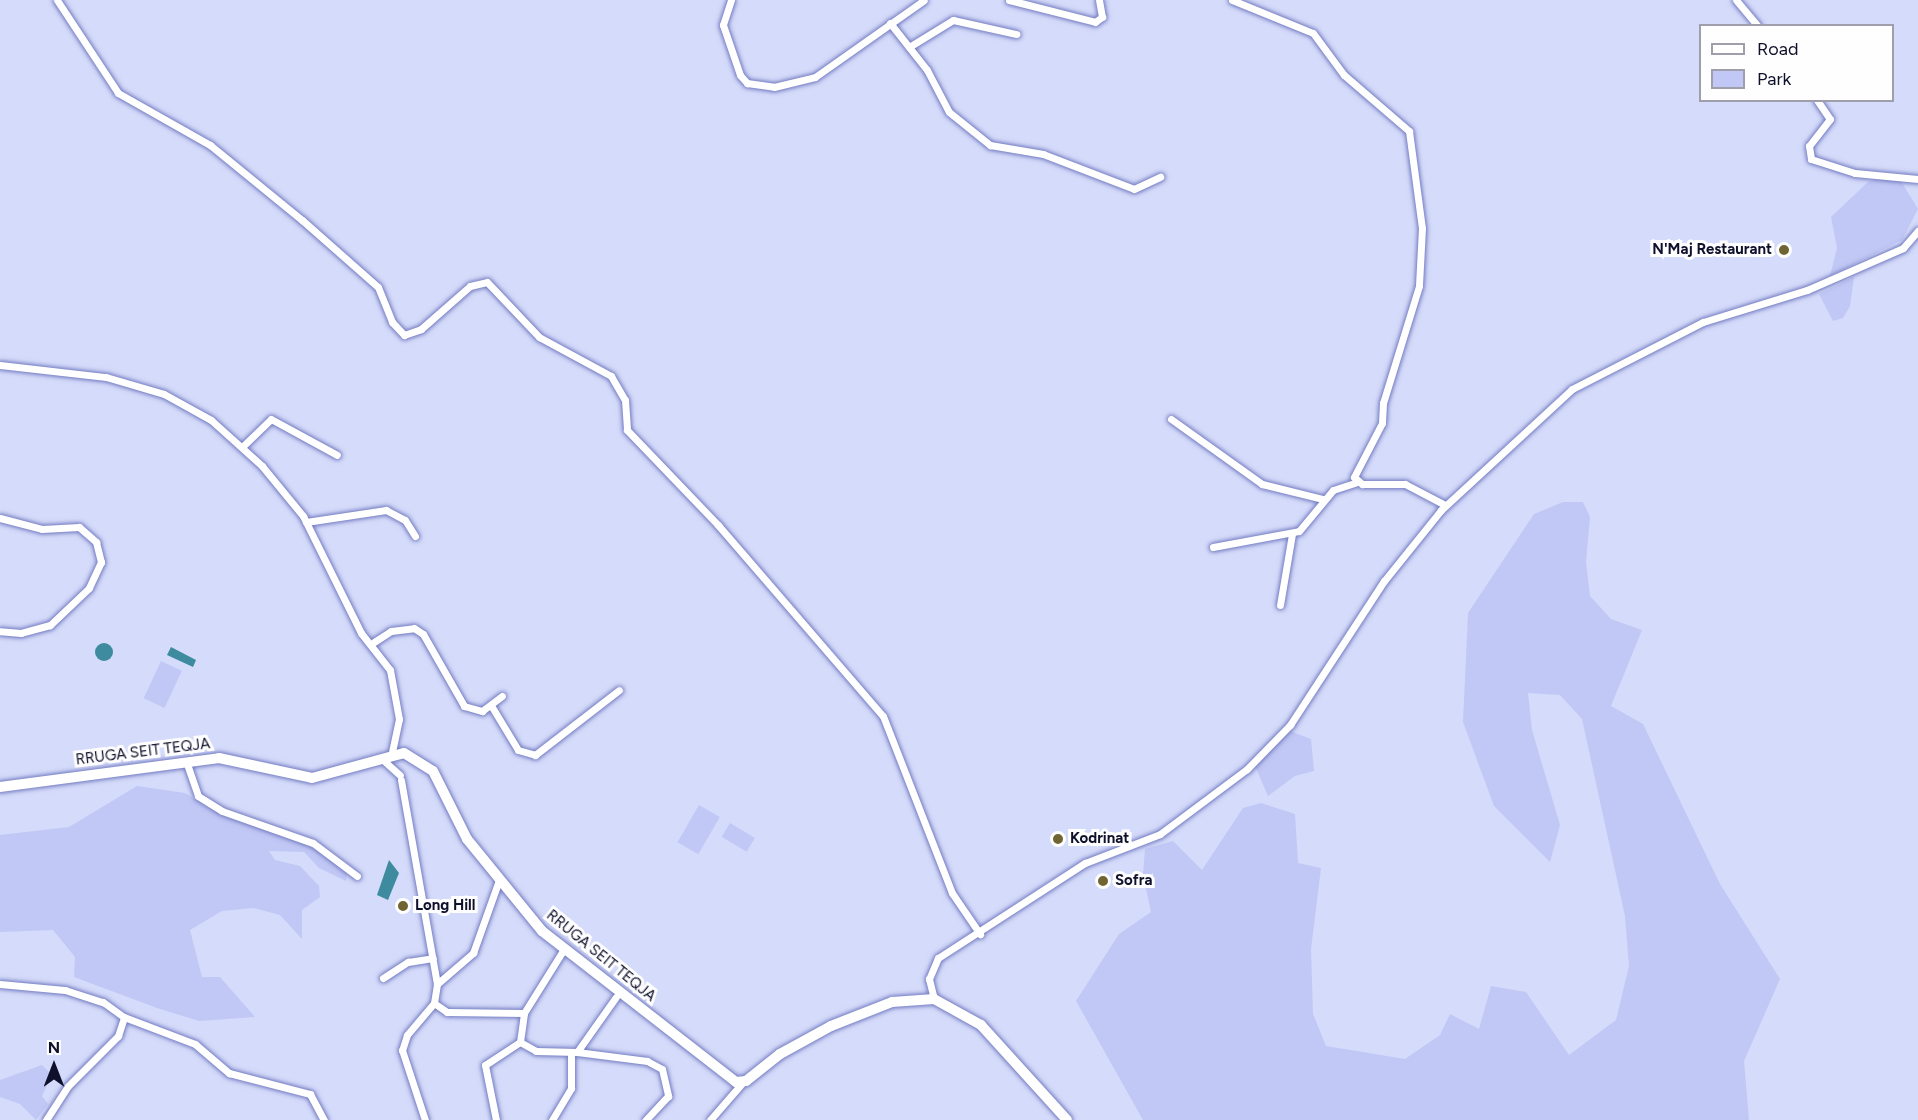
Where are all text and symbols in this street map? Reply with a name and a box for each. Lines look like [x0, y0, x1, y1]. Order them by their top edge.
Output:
legend [1699, 24, 1894, 102]
text: Road [1757, 38, 1798, 60]
text: Park [1757, 68, 1791, 90]
place label: N'Maj Restaurant [1652, 241, 1772, 259]
marker: N'Maj Restaurant [1777, 243, 1791, 257]
street label: RRUGA SEIT TEQJA [75, 735, 211, 769]
place label: Kodrinat [1070, 830, 1129, 848]
marker: Kodrinat [1051, 832, 1065, 846]
place label: Sofra [1115, 872, 1152, 890]
marker: Sofra [1096, 874, 1110, 888]
place label: Long Hill [415, 897, 475, 915]
marker: Long Hill [396, 899, 410, 913]
street label: RRUGA SEIT TEQJA [543, 906, 659, 1006]
north arrow [24, 1036, 84, 1096]
text: N [48, 1038, 60, 1057]

